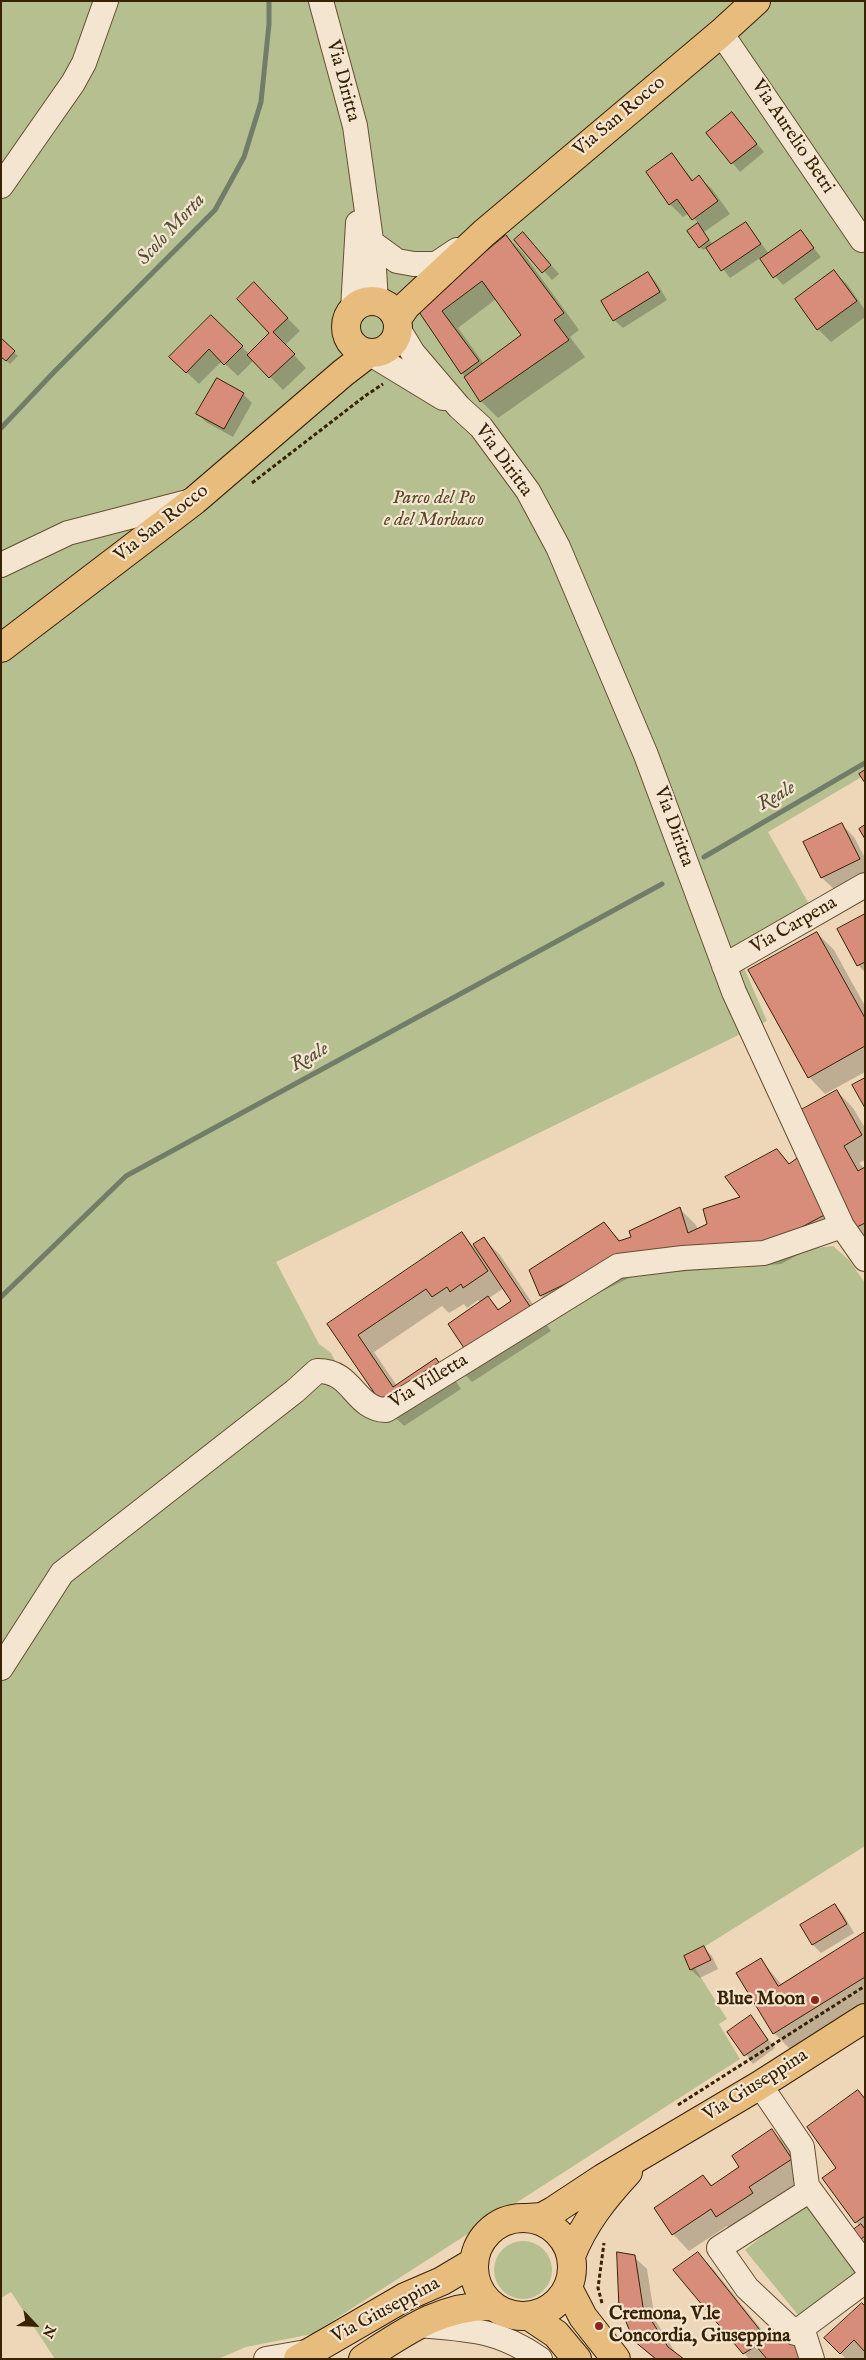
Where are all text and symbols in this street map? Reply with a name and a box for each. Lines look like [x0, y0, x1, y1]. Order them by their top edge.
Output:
street label: Via Diritta [320, 38, 364, 124]
street label: Via San Rocco [569, 72, 671, 162]
street label: Via Aurelio Betri [745, 76, 839, 198]
water label: Scolo Morta [133, 189, 211, 271]
street label: Via Diritta [469, 421, 537, 501]
street label: Via San Rocco [110, 480, 214, 568]
park label: Parco del Po e del Morbasco [384, 488, 484, 532]
water label: Reale [754, 777, 800, 817]
street label: Via Diritta [648, 784, 698, 870]
street label: Via Carpena [747, 892, 841, 960]
water label: Reale [287, 1038, 333, 1078]
street label: Via Villetta [386, 1350, 472, 1414]
place label: Blue Moon [716, 1989, 805, 2011]
marker: Blue Moon [809, 1994, 821, 2006]
street label: Via Giuseppina [699, 2045, 813, 2127]
street label: Via Giuseppina [328, 2273, 444, 2349]
north arrow [10, 2300, 60, 2350]
place label: Cremona, V.le Concordia, Giuseppina [609, 2304, 790, 2348]
marker: Cremona, V.le Concordia, Giuseppina [593, 2320, 605, 2332]
text: N [38, 2322, 59, 2341]

